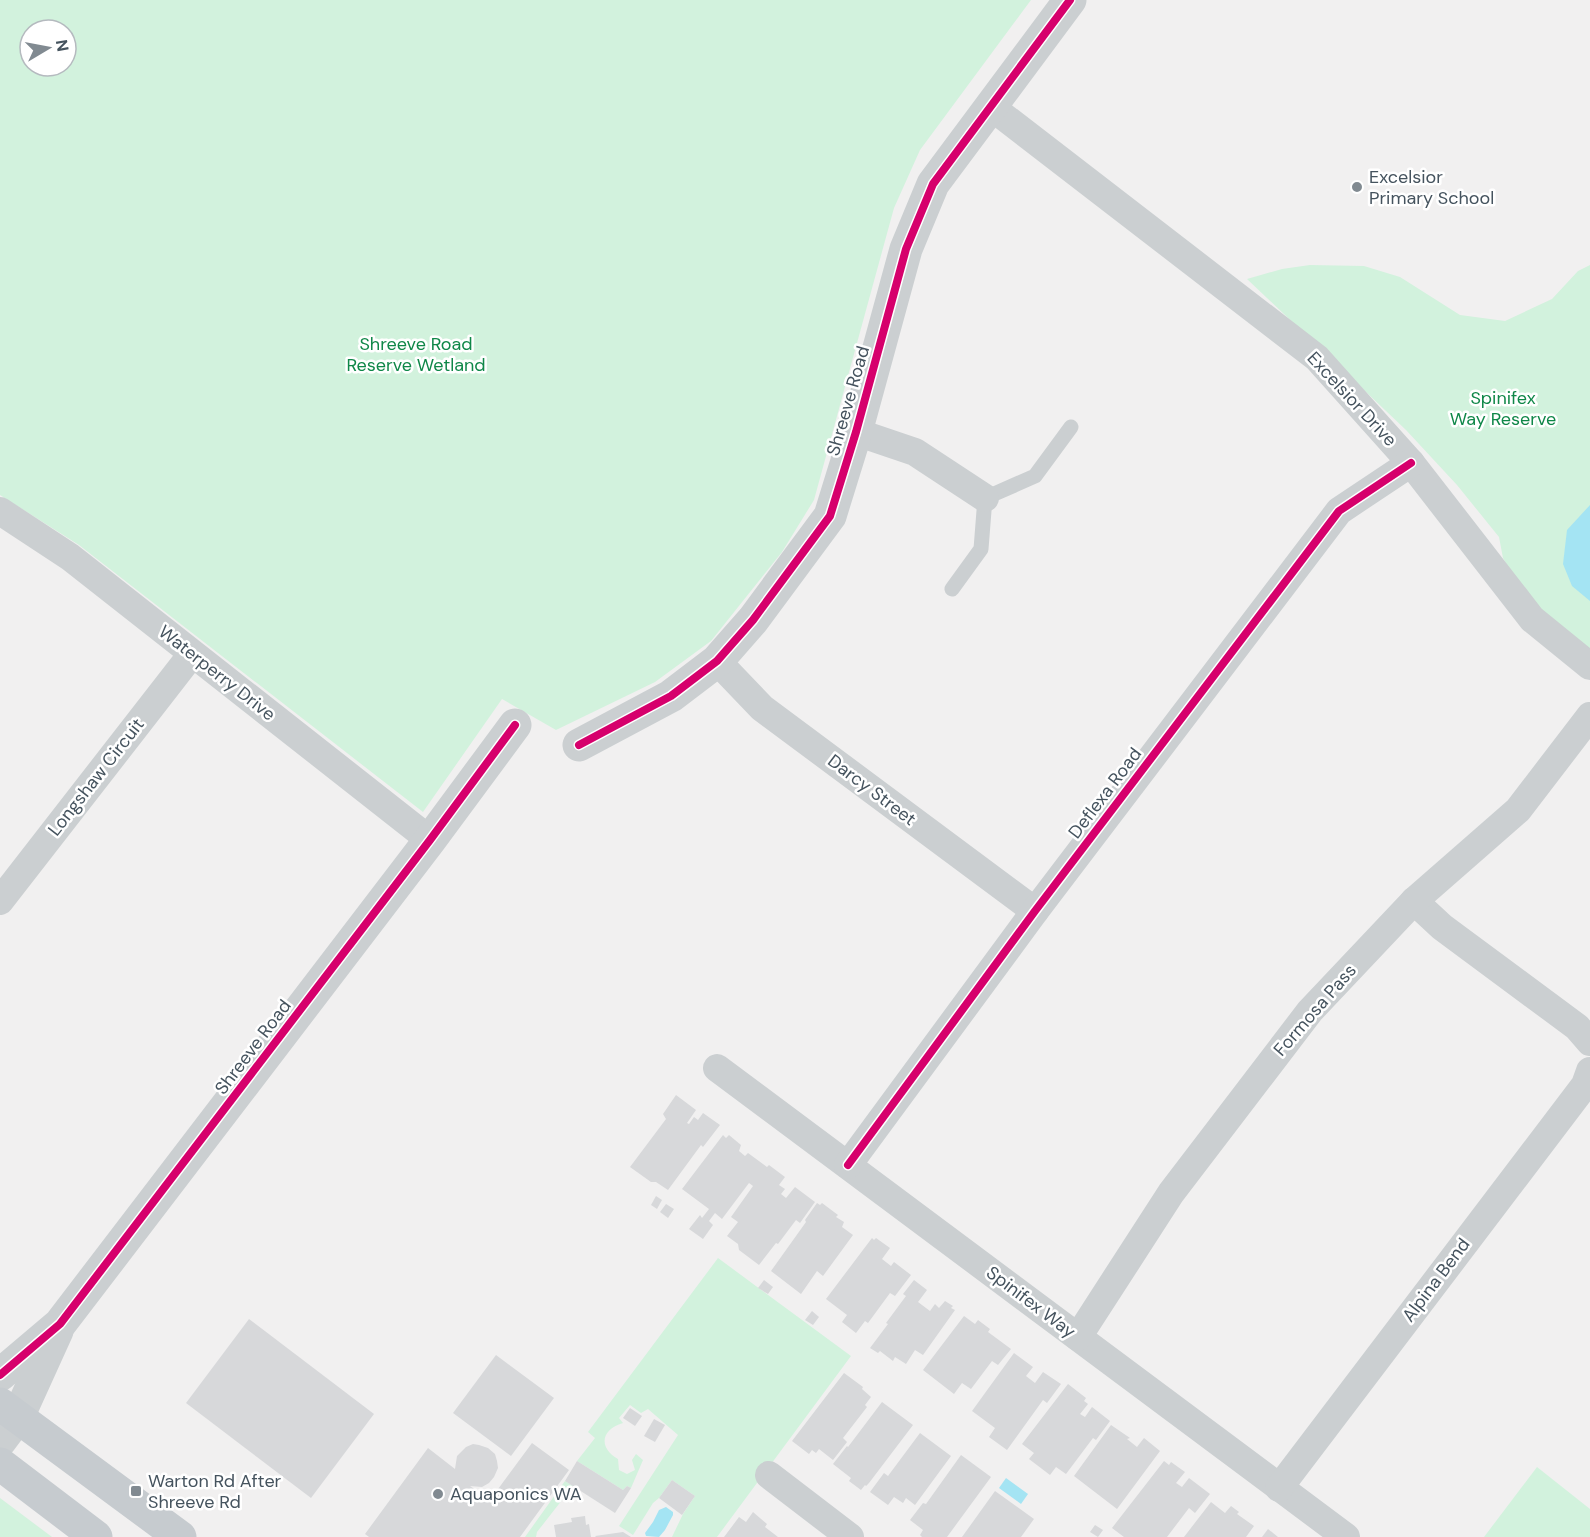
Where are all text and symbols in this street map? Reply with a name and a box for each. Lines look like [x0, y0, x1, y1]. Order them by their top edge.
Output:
north arrow [18, 18, 78, 78]
text: N [51, 38, 74, 53]
place label: Excelsior Primary School [1369, 165, 1494, 210]
marker: Excelsior Primary School [1350, 180, 1364, 194]
park label: Shreeve Road Reserve Wetland [346, 332, 486, 377]
street label: Shreeve Road [821, 343, 875, 459]
street label: Excelsior Drive [1302, 346, 1402, 452]
park label: Spinifex Way Reserve [1450, 386, 1556, 431]
street label: Waterperry Drive [154, 620, 280, 726]
street label: Longshaw Circuit [42, 713, 150, 841]
street label: Deflexa Road [1063, 743, 1147, 843]
street label: Darcy Street [823, 749, 921, 831]
street label: Formosa Pass [1268, 959, 1362, 1061]
street label: Shreeve Road [209, 995, 297, 1099]
street label: Alpina Bend [1397, 1233, 1475, 1327]
street label: Spinifex Way [981, 1261, 1081, 1343]
place label: Warton Rd After Shreeve Rd [148, 1469, 282, 1514]
place label: Aquaponics WA [450, 1482, 582, 1506]
marker: Warton Rd After Shreeve Rd [129, 1484, 143, 1498]
marker: Aquaponics WA [431, 1487, 445, 1501]

